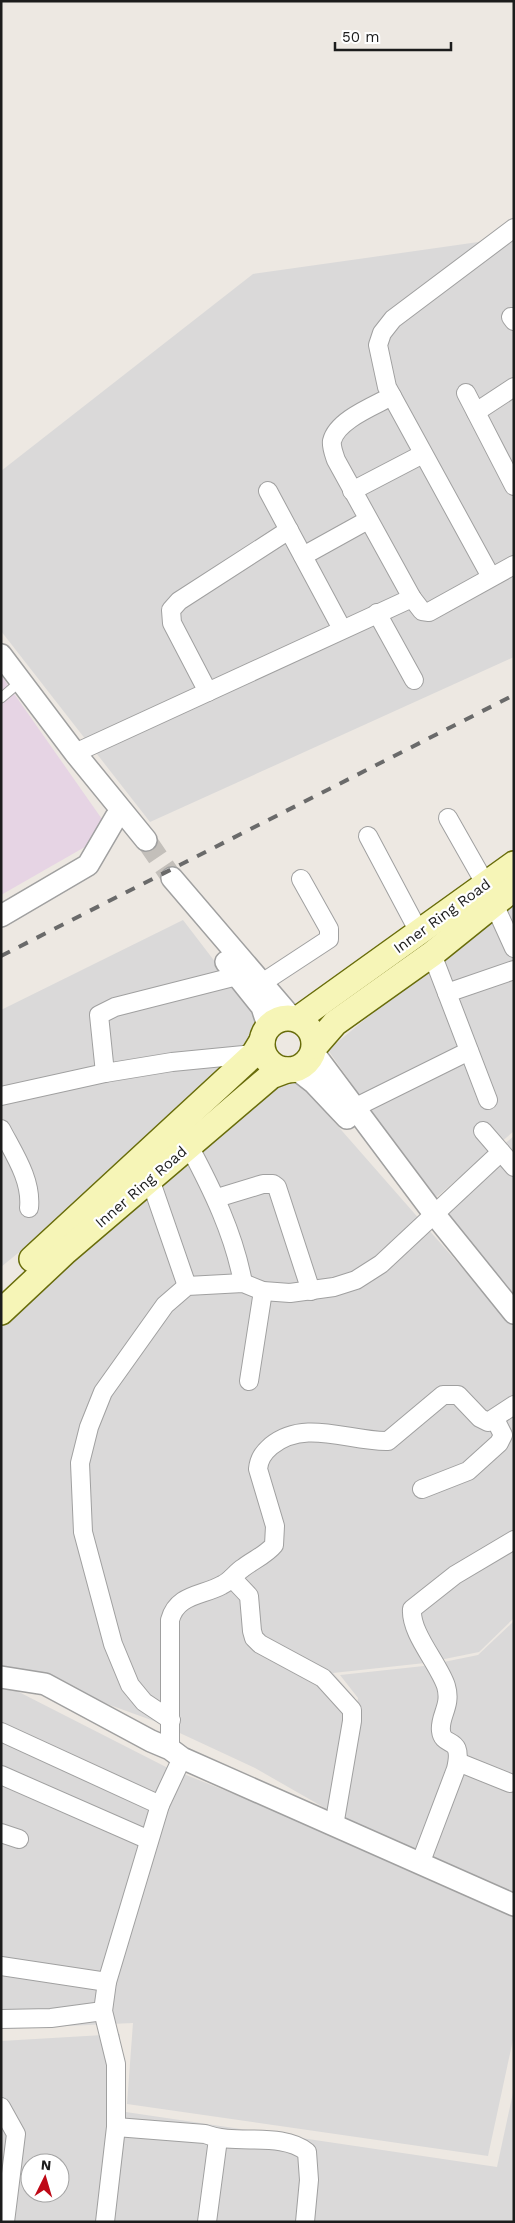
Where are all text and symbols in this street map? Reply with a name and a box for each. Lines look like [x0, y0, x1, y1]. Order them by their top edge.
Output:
scale bar [335, 20, 451, 52]
text: 50 m [342, 28, 379, 46]
street label: Inner Ring Road [390, 875, 494, 957]
street label: Inner Ring Road [92, 1142, 190, 1232]
north arrow [20, 2153, 70, 2203]
text: N [40, 2157, 52, 2173]

